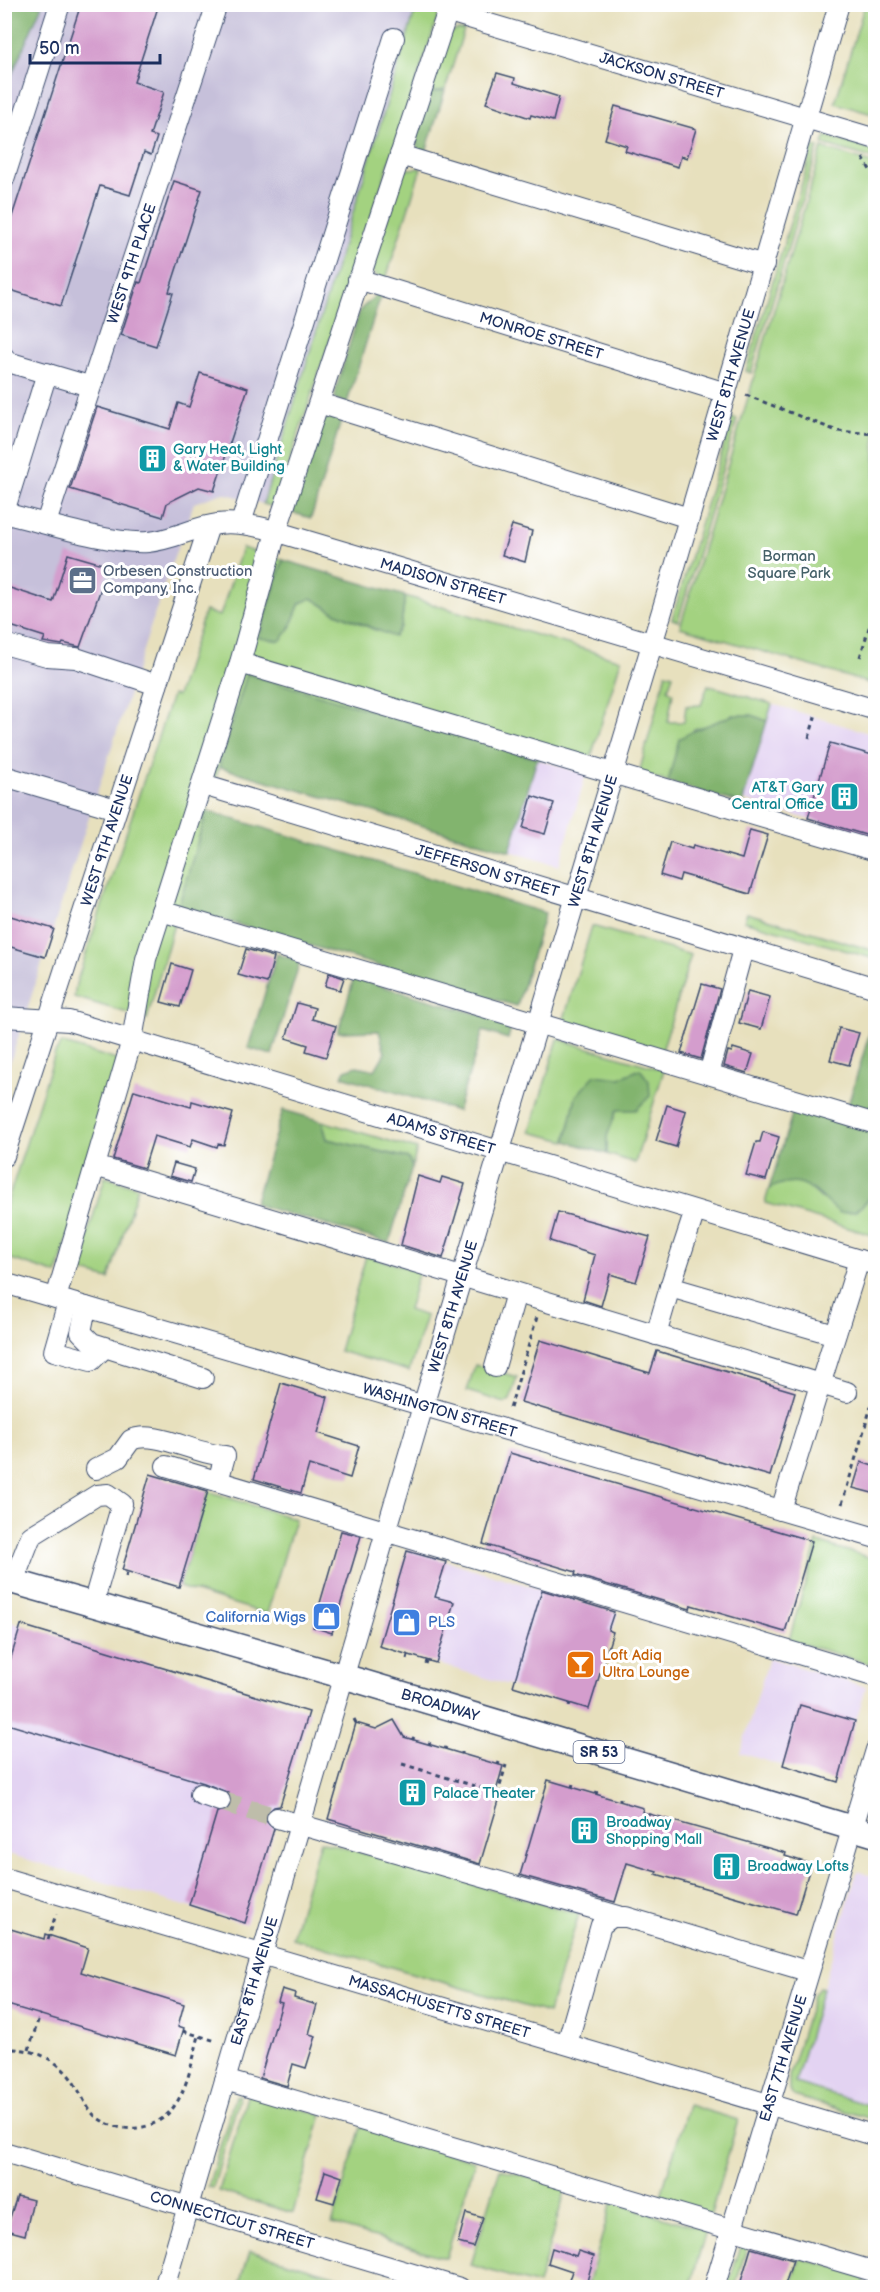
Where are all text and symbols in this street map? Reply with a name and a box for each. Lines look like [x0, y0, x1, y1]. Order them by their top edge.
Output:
scale bar [30, 27, 160, 65]
text: 50 m [39, 38, 80, 59]
street label: JACKSON STREET [597, 48, 726, 103]
street label: WEST 9TH PLACE [103, 201, 161, 326]
street label: WEST 8TH AVENUE [703, 307, 760, 444]
street label: MONROE STREET [477, 308, 606, 364]
place label: Gary Heat, Light & Water Building [173, 440, 285, 476]
building icon: Gary Heat, Light & Water Building [136, 442, 168, 474]
park label: Borman Square Park [748, 547, 831, 583]
street label: MADISON STREET [378, 554, 508, 609]
place label: Orbesen Construction Company, Inc. [103, 562, 253, 598]
office icon: Orbesen Construction Company, Inc. [66, 564, 98, 596]
street label: WEST 9TH AVENUE [77, 772, 138, 909]
street label: WEST 8TH AVENUE [564, 773, 622, 910]
place label: AT&T Gary Central Office [731, 778, 824, 814]
building icon: AT&T Gary Central Office [829, 780, 861, 812]
street label: JEFFERSON STREET [413, 841, 561, 902]
street label: ADAMS STREET [385, 1109, 497, 1159]
street label: WEST 8TH AVENUE [424, 1238, 482, 1375]
street label: WASHINGTON STREET [360, 1379, 519, 1443]
shop icon: California Wigs [311, 1601, 343, 1633]
shop icon: PLS [391, 1606, 423, 1638]
place label: California Wigs [206, 1608, 307, 1627]
place label: PLS [428, 1613, 455, 1632]
place label: Loft Adiq Ultra Lounge [602, 1646, 690, 1682]
bar icon: Loft Adiq Ultra Lounge [565, 1648, 597, 1680]
street label: BROADWAY [399, 1685, 482, 1726]
road number: SR 53 [574, 1741, 624, 1763]
building icon: Palace Theater [396, 1777, 428, 1809]
place label: Palace Theater [433, 1784, 536, 1803]
place label: Broadway Shopping Mall [606, 1813, 702, 1849]
building icon: Broadway Shopping Mall [569, 1815, 601, 1847]
building icon: Broadway Lofts [710, 1850, 742, 1882]
place label: Broadway Lofts [747, 1857, 849, 1876]
street label: EAST 8TH AVENUE [227, 1915, 283, 2048]
street label: MASSACHUSETTS STREET [346, 1971, 532, 2043]
street label: EAST 7TH AVENUE [756, 1993, 812, 2124]
street label: CONNECTICUT STREET [148, 2187, 316, 2254]

